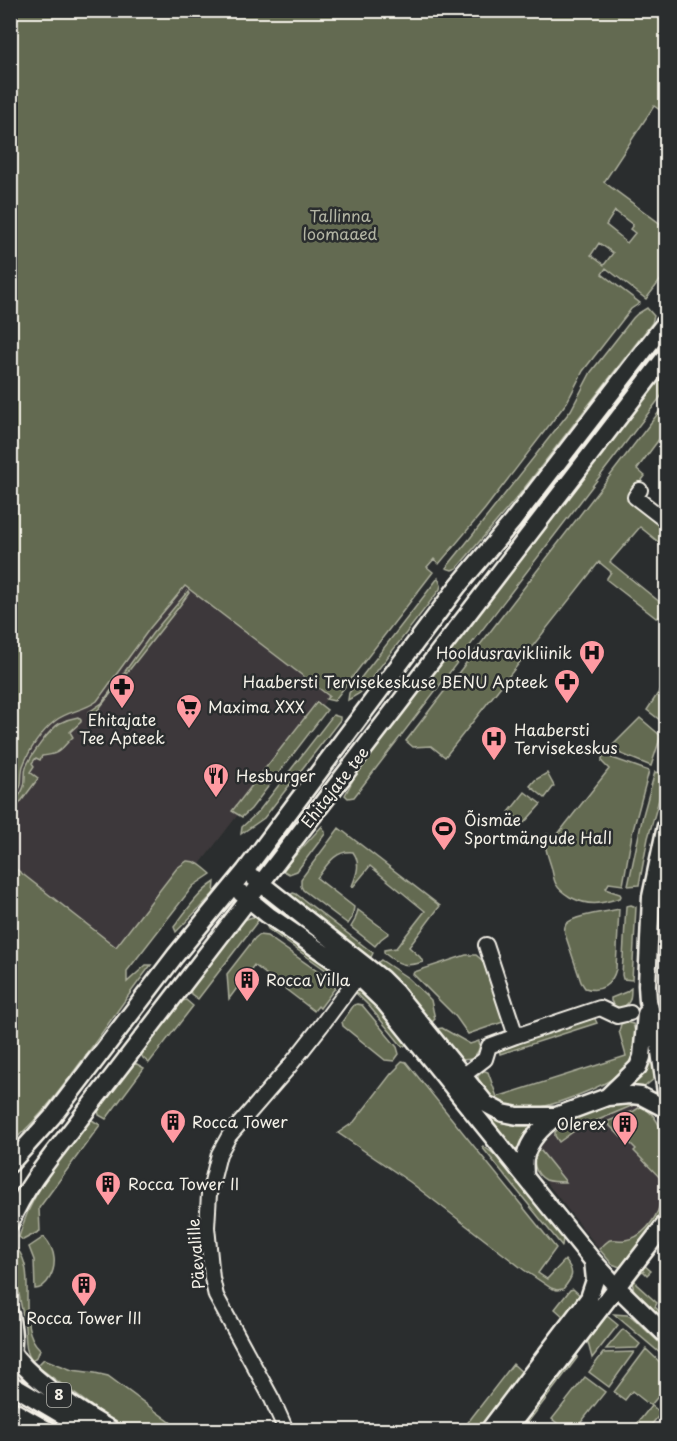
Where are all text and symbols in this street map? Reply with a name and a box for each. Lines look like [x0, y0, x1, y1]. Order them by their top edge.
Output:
park label: Tallinna loomaaed [303, 203, 378, 245]
hospital icon: Hooldusravikliinik [577, 638, 607, 676]
place label: Hooldusravikliinik [436, 640, 572, 664]
pharmacy icon: Haabersti Tervisekeskuse BENU Apteek [552, 667, 582, 705]
place label: Haabersti Tervisekeskuse BENU Apteek [243, 669, 548, 693]
pharmacy icon: Ehitajate Tee Apteek [107, 672, 137, 710]
supermarket icon: Maxima XXX [174, 692, 204, 730]
place label: Maxima XXX [208, 694, 305, 718]
place label: Ehitajate Tee Apteek [79, 707, 165, 749]
place label: Haabersti Tervisekeskus [514, 717, 618, 759]
hospital icon: Haabersti Tervisekeskus [479, 724, 509, 762]
street label: Ehitajate tee [295, 740, 374, 832]
restaurant icon: Hesburger [201, 761, 231, 799]
place label: Hesburger [236, 763, 316, 787]
place label: Õismäe Sportmängude Hall [464, 807, 612, 849]
sports icon: Õismäe Sportmängude Hall [429, 814, 459, 852]
building icon: Rocca Villa [232, 965, 262, 1003]
place label: Rocca Villa [266, 967, 351, 991]
building icon: Rocca Tower [158, 1107, 188, 1145]
place label: Rocca Tower [192, 1109, 288, 1133]
building icon: Olerex [610, 1109, 640, 1147]
place label: Olerex [557, 1111, 606, 1135]
building icon: Rocca Tower II [93, 1169, 123, 1207]
place label: Rocca Tower II [128, 1171, 239, 1195]
street label: Päevalille [180, 1217, 210, 1291]
building icon: Rocca Tower III [69, 1270, 99, 1308]
place label: Rocca Tower III [26, 1305, 142, 1329]
road number: 8 [47, 1383, 71, 1407]

